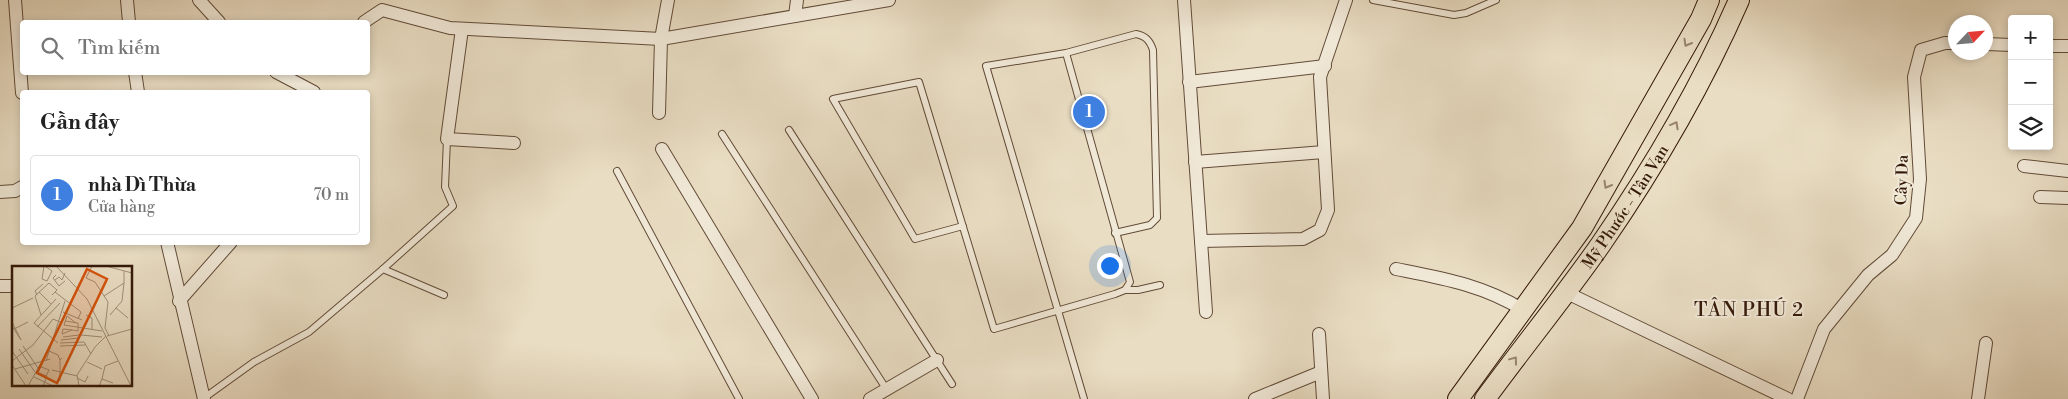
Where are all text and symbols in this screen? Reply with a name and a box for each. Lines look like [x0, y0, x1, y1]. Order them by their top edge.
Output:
north arrow [1948, 15, 1993, 60]
map controls [2008, 15, 2053, 150]
button: + [2008, 15, 2053, 60]
search box [20, 20, 370, 75]
icon: search [38, 34, 66, 62]
text: Tìm kiếm [78, 36, 161, 60]
one-way arrow [1683, 38, 1693, 47]
button: − [2008, 60, 2053, 105]
pin: 1 [1073, 93, 1105, 131]
button: layers [2008, 105, 2053, 150]
text: Gần đây [40, 110, 119, 136]
one-way arrow [1669, 122, 1679, 131]
street label: Mỹ Phước - Tân Vạn [1578, 141, 1673, 273]
street label: Cây Da [1891, 154, 1913, 206]
text: nhà Dì Thừa [88, 173, 196, 197]
one-way arrow [1603, 179, 1613, 188]
text: 1 [53, 185, 61, 205]
text: 70 m [313, 185, 349, 205]
text: Cửa hàng [88, 197, 155, 217]
your location [1097, 253, 1123, 279]
inset map [12, 266, 132, 386]
district label: TÂN PHÚ 2 [1694, 297, 1804, 322]
one-way arrow [1508, 356, 1517, 366]

